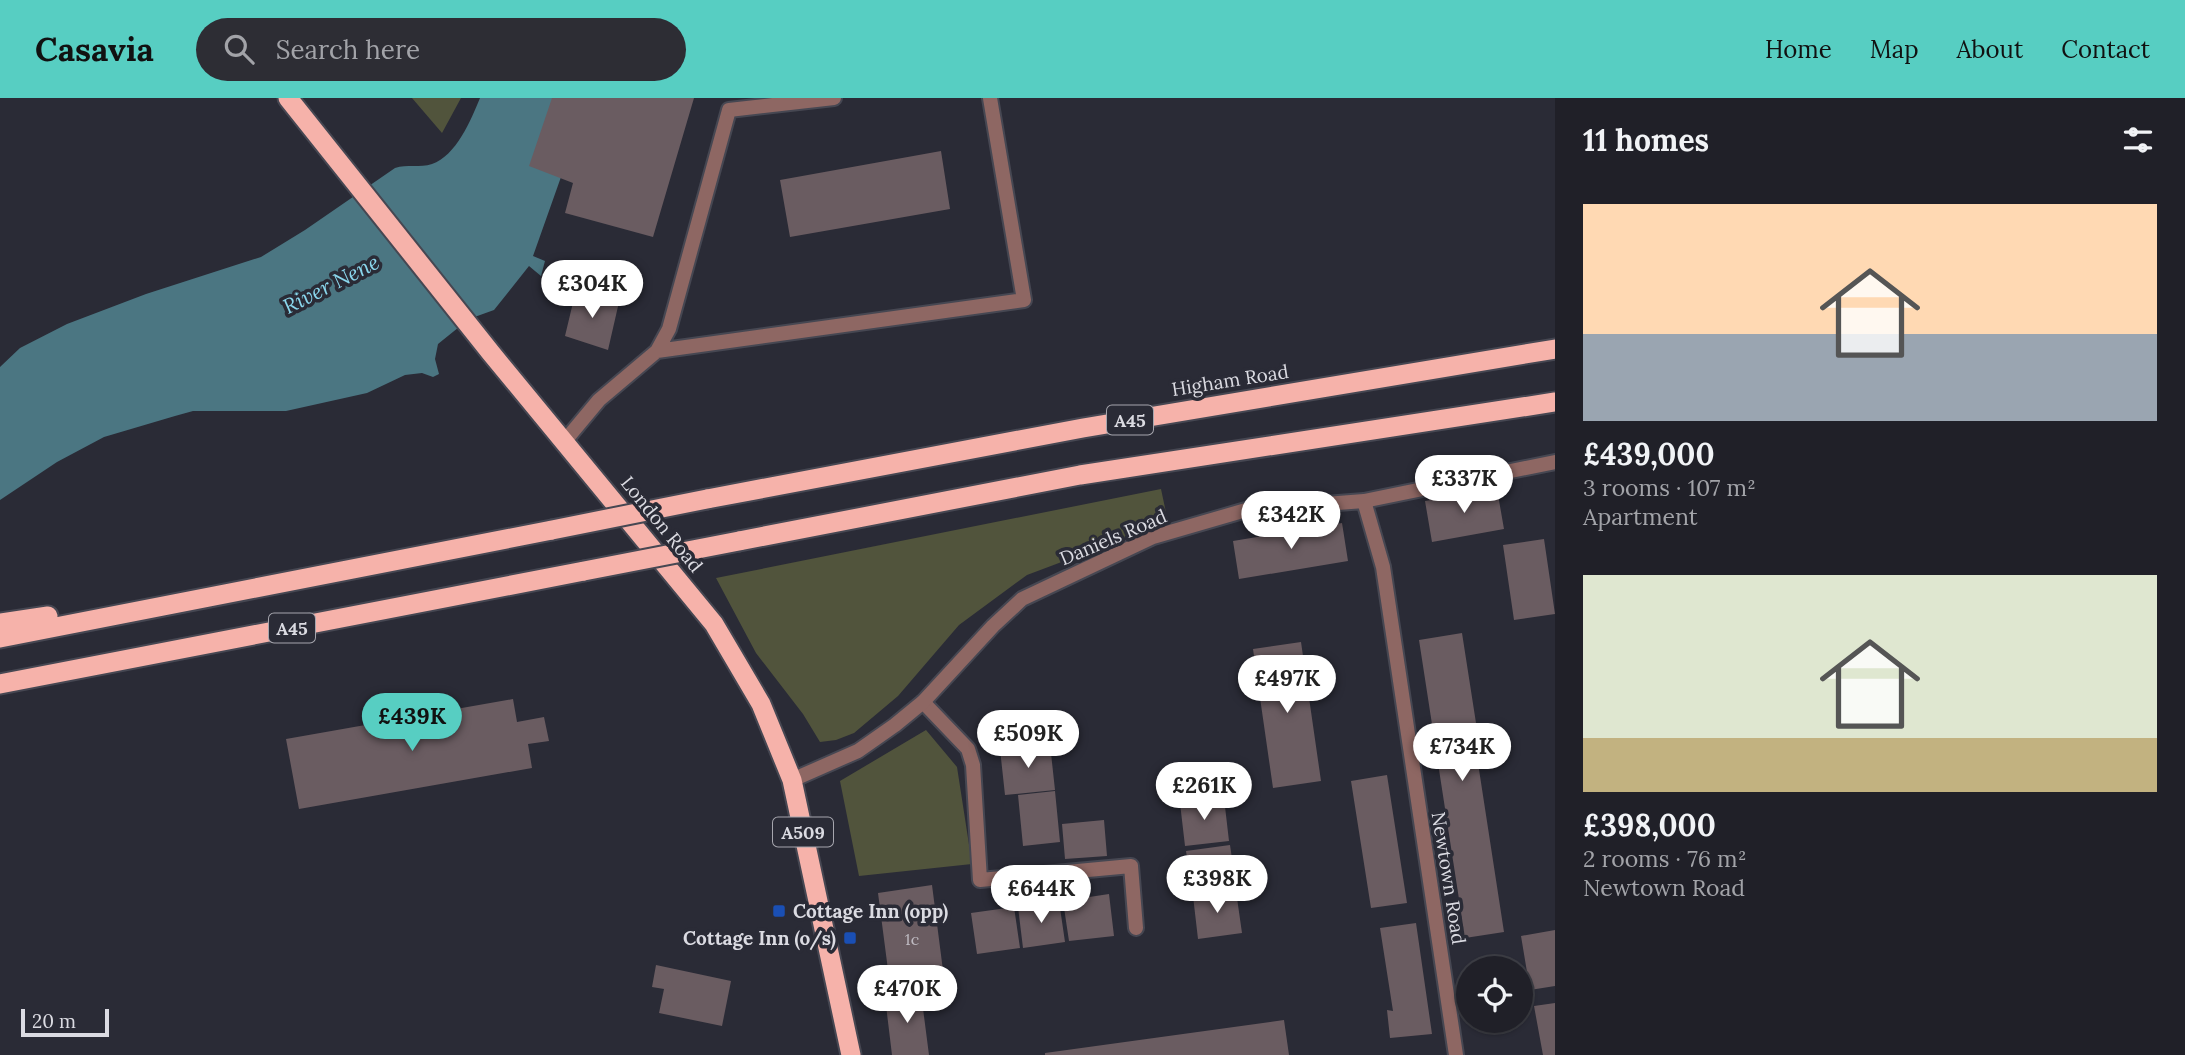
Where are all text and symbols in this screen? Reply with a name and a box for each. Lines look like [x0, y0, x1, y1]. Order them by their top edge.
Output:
search box [196, 18, 686, 81]
text: Casavia [35, 28, 154, 70]
icon: search [220, 30, 258, 68]
text: Search here [276, 33, 420, 66]
text: Home [1765, 34, 1832, 65]
text: Map [1870, 34, 1919, 65]
text: About [1957, 34, 2023, 65]
text: Contact [2061, 34, 2150, 65]
text: 11 homes [1583, 121, 1709, 159]
icon: filters [2119, 121, 2157, 159]
water label: River Nene [278, 248, 384, 320]
icon: home [1807, 250, 1933, 376]
pin: £304K [543, 260, 641, 320]
text: £304K [557, 268, 627, 297]
street label: Higham Road [1170, 359, 1290, 401]
road number: A45 [1107, 406, 1153, 434]
text: £439,000 [1583, 435, 1715, 473]
pin: £337K [1415, 456, 1513, 515]
text: £337K [1431, 463, 1497, 492]
street label: London Road [616, 471, 708, 577]
text: 3 rooms · 107 m² [1583, 473, 1756, 502]
pin: £342K [1242, 491, 1340, 551]
text: £342K [1257, 499, 1325, 528]
text: Apartment [1583, 502, 1698, 531]
street label: Daniels Road [1056, 504, 1170, 570]
road number: A45 [269, 614, 315, 642]
icon: home [1807, 621, 1933, 747]
pin: £497K [1238, 656, 1336, 715]
text: £497K [1254, 663, 1320, 692]
pin: £439K [363, 694, 461, 753]
text: £439K [378, 701, 446, 730]
pin: £509K [979, 710, 1077, 770]
text: £509K [993, 718, 1063, 747]
pin: £734K [1413, 724, 1511, 783]
text: £734K [1429, 731, 1495, 760]
pin: £261K [1155, 762, 1253, 822]
text: £261K [1172, 770, 1236, 799]
text: £398,000 [1583, 806, 1716, 844]
street label: Newtown Road [1427, 810, 1471, 946]
road number: A509 [773, 818, 833, 846]
text: 2 rooms · 76 m² [1583, 844, 1747, 873]
pin: £398K [1168, 856, 1266, 915]
text: £398K [1183, 863, 1251, 892]
pin: £644K [992, 866, 1090, 925]
text: £644K [1007, 873, 1075, 902]
text: Newtown Road [1583, 873, 1745, 902]
place label: Cottage Inn (opp) [793, 899, 948, 924]
marker: Cottage Inn (opp) [771, 903, 787, 919]
place label: Cottage Inn (o/s) [683, 926, 836, 951]
house number: 1c [905, 929, 919, 949]
marker: Cottage Inn (o/s) [842, 930, 858, 946]
map controls [1456, 956, 1533, 1033]
button: locate [1456, 956, 1533, 1033]
pin: £470K [858, 965, 956, 1025]
text: £470K [873, 973, 941, 1002]
scale bar [21, 1006, 108, 1038]
text: 20 m [32, 1009, 76, 1033]

